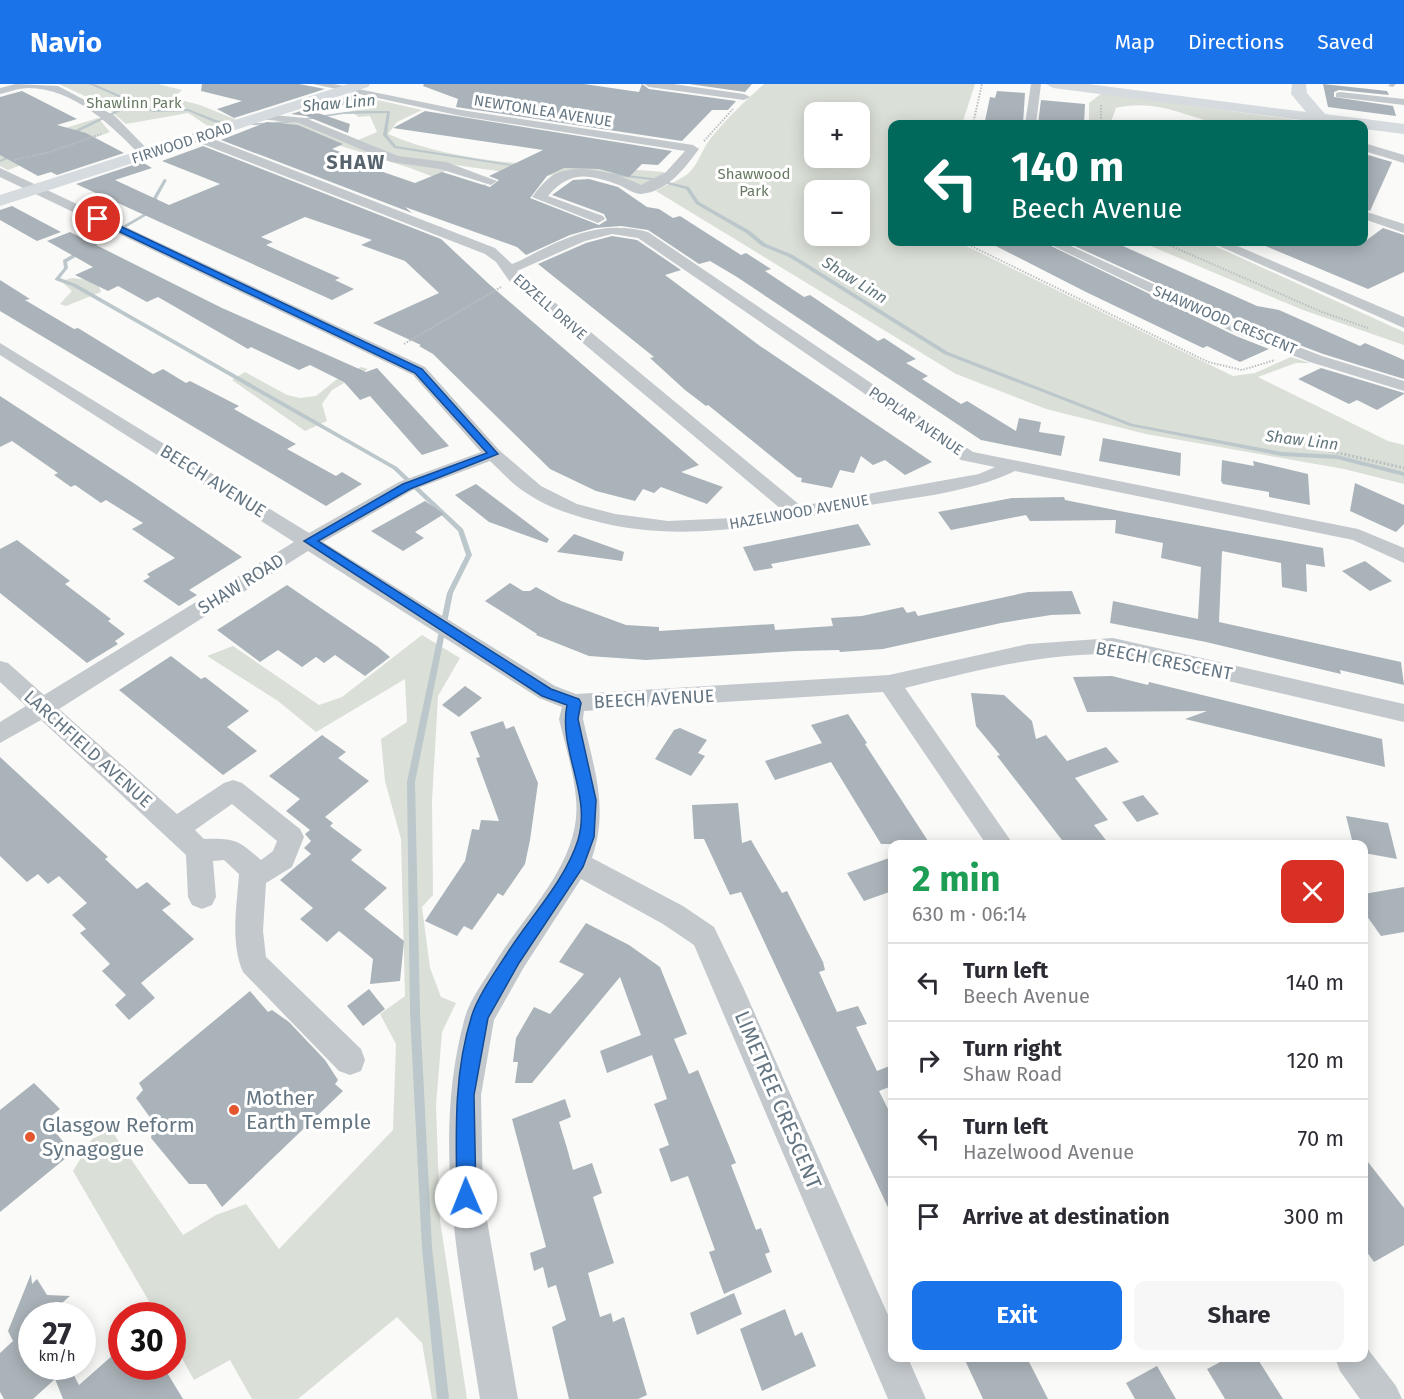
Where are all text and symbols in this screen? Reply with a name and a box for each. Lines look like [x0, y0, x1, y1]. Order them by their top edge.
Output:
text: Navio [30, 26, 102, 59]
text: Map [1115, 29, 1155, 55]
text: Directions [1188, 29, 1284, 55]
text: Saved [1317, 29, 1374, 55]
water label: Shaw Linn [301, 90, 376, 116]
street label: NEWTONLEA AVENUE [473, 91, 613, 131]
park label: Shawlinn Park [86, 94, 182, 112]
map controls [804, 102, 870, 246]
button: + [804, 102, 870, 168]
street label: FIRWOOD ROAD [129, 118, 235, 168]
text: 140 m [1011, 142, 1124, 192]
icon: left [912, 144, 990, 222]
district label: SHAW [326, 150, 386, 174]
park label: Shawwood Park [717, 165, 791, 200]
button: − [804, 180, 870, 246]
pin [72, 193, 123, 244]
text: Beech Avenue [1011, 193, 1182, 225]
icon: arrive [81, 202, 114, 235]
water label: Shaw Linn [818, 252, 891, 308]
street label: EDZELL DRIVE [510, 270, 590, 344]
street label: SHAWWOOD CRESCENT [1151, 282, 1300, 358]
street label: POPLAR AVENUE [865, 383, 967, 459]
water label: Shaw Linn [1263, 426, 1340, 454]
street label: BEECH AVENUE [156, 440, 270, 522]
street label: HAZELWOOD AVENUE [728, 491, 870, 533]
street label: SHAW ROAD [194, 549, 288, 619]
street label: BEECH CRESCENT [1094, 637, 1235, 685]
street label: BEECH AVENUE [593, 685, 715, 713]
street label: LARCHFIELD AVENUE [19, 686, 157, 812]
text: 2 min [912, 857, 1001, 901]
button: close [1281, 860, 1344, 923]
text: 630 m · 06:14 [912, 902, 1027, 926]
text: Turn left [963, 957, 1048, 984]
icon: left [912, 966, 945, 999]
text: 140 m [1286, 969, 1344, 996]
text: Beech Avenue [963, 984, 1090, 1008]
street label: LIMETREE CRESCENT [729, 1007, 827, 1193]
text: Turn right [963, 1035, 1062, 1062]
icon: right [912, 1044, 945, 1077]
text: 120 m [1287, 1047, 1344, 1074]
text: Shaw Road [963, 1062, 1062, 1086]
place label: Mother Earth Temple [246, 1085, 371, 1135]
marker: Mother Earth Temple [227, 1103, 241, 1117]
place label: Glasgow Reform Synagogue [42, 1112, 195, 1162]
text: Turn left [963, 1113, 1048, 1140]
icon: left [912, 1122, 945, 1155]
text: 70 m [1298, 1125, 1344, 1152]
marker: Glasgow Reform Synagogue [23, 1130, 37, 1144]
text: Hazelwood Avenue [963, 1140, 1134, 1164]
position arrow [434, 1165, 498, 1229]
icon: arrive [912, 1200, 945, 1233]
text: Arrive at destination [963, 1203, 1170, 1230]
text: 300 m [1284, 1203, 1344, 1230]
button: Exit [912, 1281, 1122, 1350]
button: Share [1134, 1281, 1344, 1350]
speed limit sign: 30 [108, 1302, 186, 1380]
text: 27 [42, 1316, 72, 1352]
text: km/h [38, 1347, 76, 1365]

